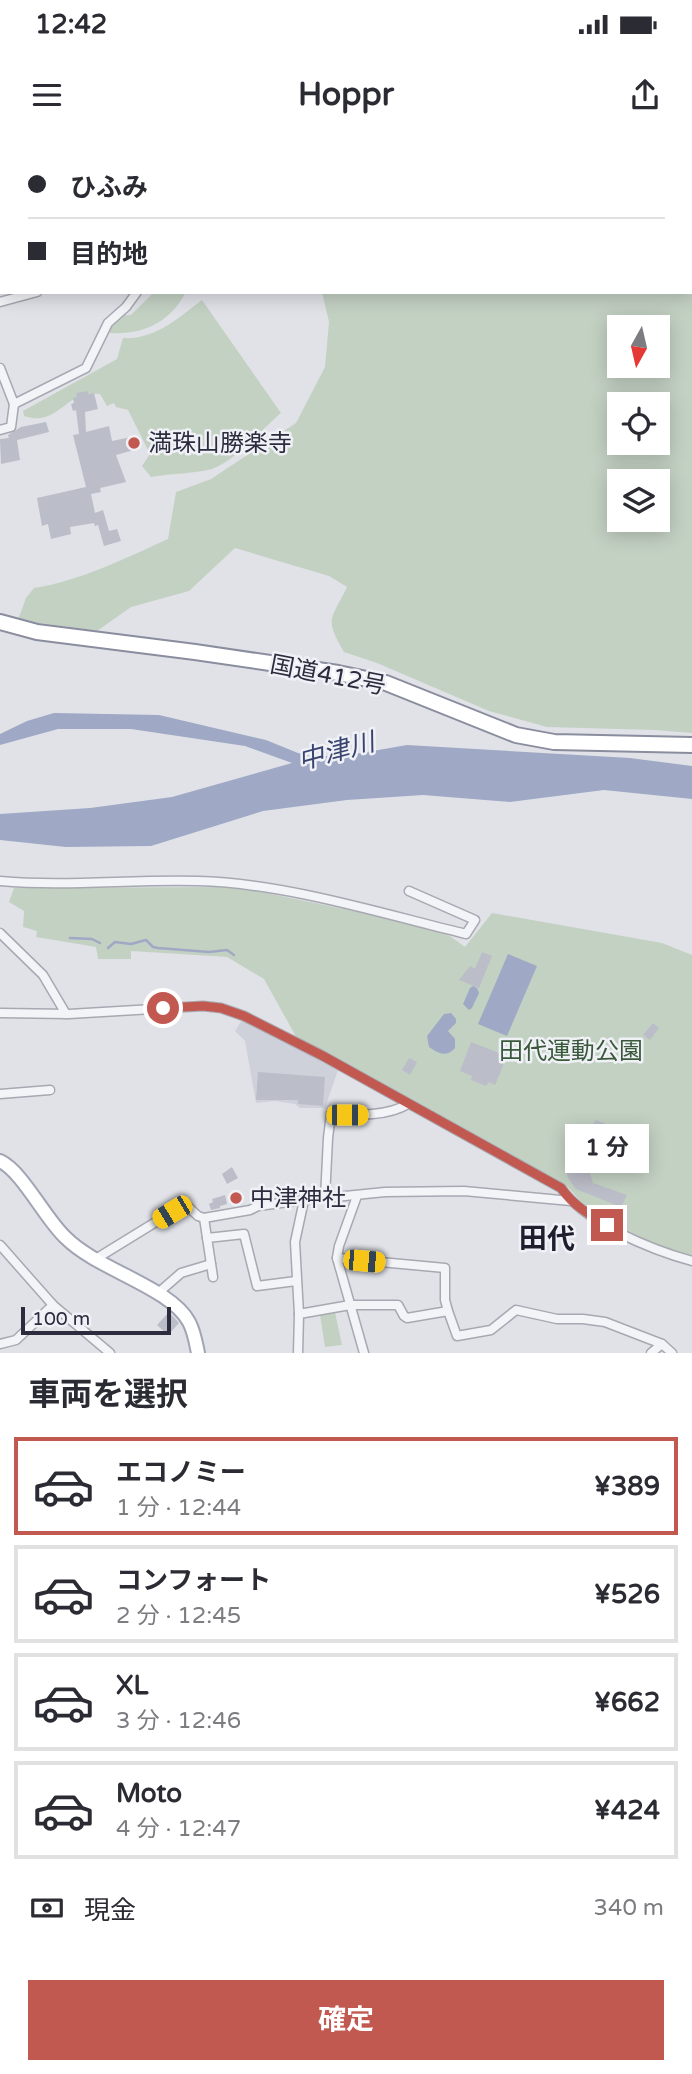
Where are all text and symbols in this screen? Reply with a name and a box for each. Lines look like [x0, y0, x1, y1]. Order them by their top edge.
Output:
text: 12:42 [35, 9, 107, 40]
icon: menu [28, 76, 66, 114]
text: Hoppr [298, 76, 394, 114]
icon: share [626, 76, 664, 114]
text: ひふみ [70, 172, 148, 203]
text: 目的地 [70, 239, 148, 270]
north arrow [607, 315, 670, 378]
map controls [607, 315, 670, 532]
button: locate [607, 392, 670, 455]
place label: 満珠山勝楽寺 [148, 429, 292, 458]
marker: 満珠山勝楽寺 [126, 435, 142, 451]
button: layers [607, 469, 670, 532]
street label: 国道412号 [268, 650, 388, 701]
water label: 中津川 [294, 726, 381, 777]
route start [147, 992, 179, 1024]
park label: 田代運動公園 [499, 1037, 643, 1066]
car [327, 1105, 369, 1126]
callout: 1 分 [565, 1124, 649, 1172]
text: 1 分 [585, 1134, 629, 1162]
place label: 中津神社 [250, 1184, 346, 1213]
marker: 中津神社 [228, 1190, 244, 1206]
car [149, 1192, 196, 1232]
route end [591, 1209, 623, 1241]
district label: 田代 [519, 1222, 575, 1256]
car [343, 1249, 386, 1273]
scale bar [21, 1304, 172, 1336]
text: 100 m [32, 1308, 90, 1330]
text: 車両を選択 [28, 1376, 188, 1414]
icon: car [32, 1455, 95, 1518]
text: エコノミー [116, 1457, 246, 1488]
text: ¥389 [594, 1471, 660, 1502]
text: 1 分 · 12:44 [116, 1494, 241, 1522]
icon: car [32, 1563, 95, 1626]
text: コンフォート [116, 1565, 271, 1596]
text: ¥526 [594, 1579, 660, 1610]
text: 2 分 · 12:45 [116, 1602, 241, 1630]
text: XL [116, 1670, 148, 1701]
icon: car [32, 1671, 95, 1734]
text: ¥662 [594, 1687, 660, 1718]
text: 3 分 · 12:46 [116, 1707, 241, 1735]
text: Moto [116, 1778, 182, 1809]
icon: car [32, 1779, 95, 1842]
text: ¥424 [594, 1795, 660, 1826]
text: 4 分 · 12:47 [116, 1815, 241, 1843]
icon: cash [28, 1889, 66, 1927]
text: 340 m [594, 1894, 664, 1922]
text: 現金 [84, 1895, 136, 1926]
button: 確定 [28, 1980, 664, 2060]

